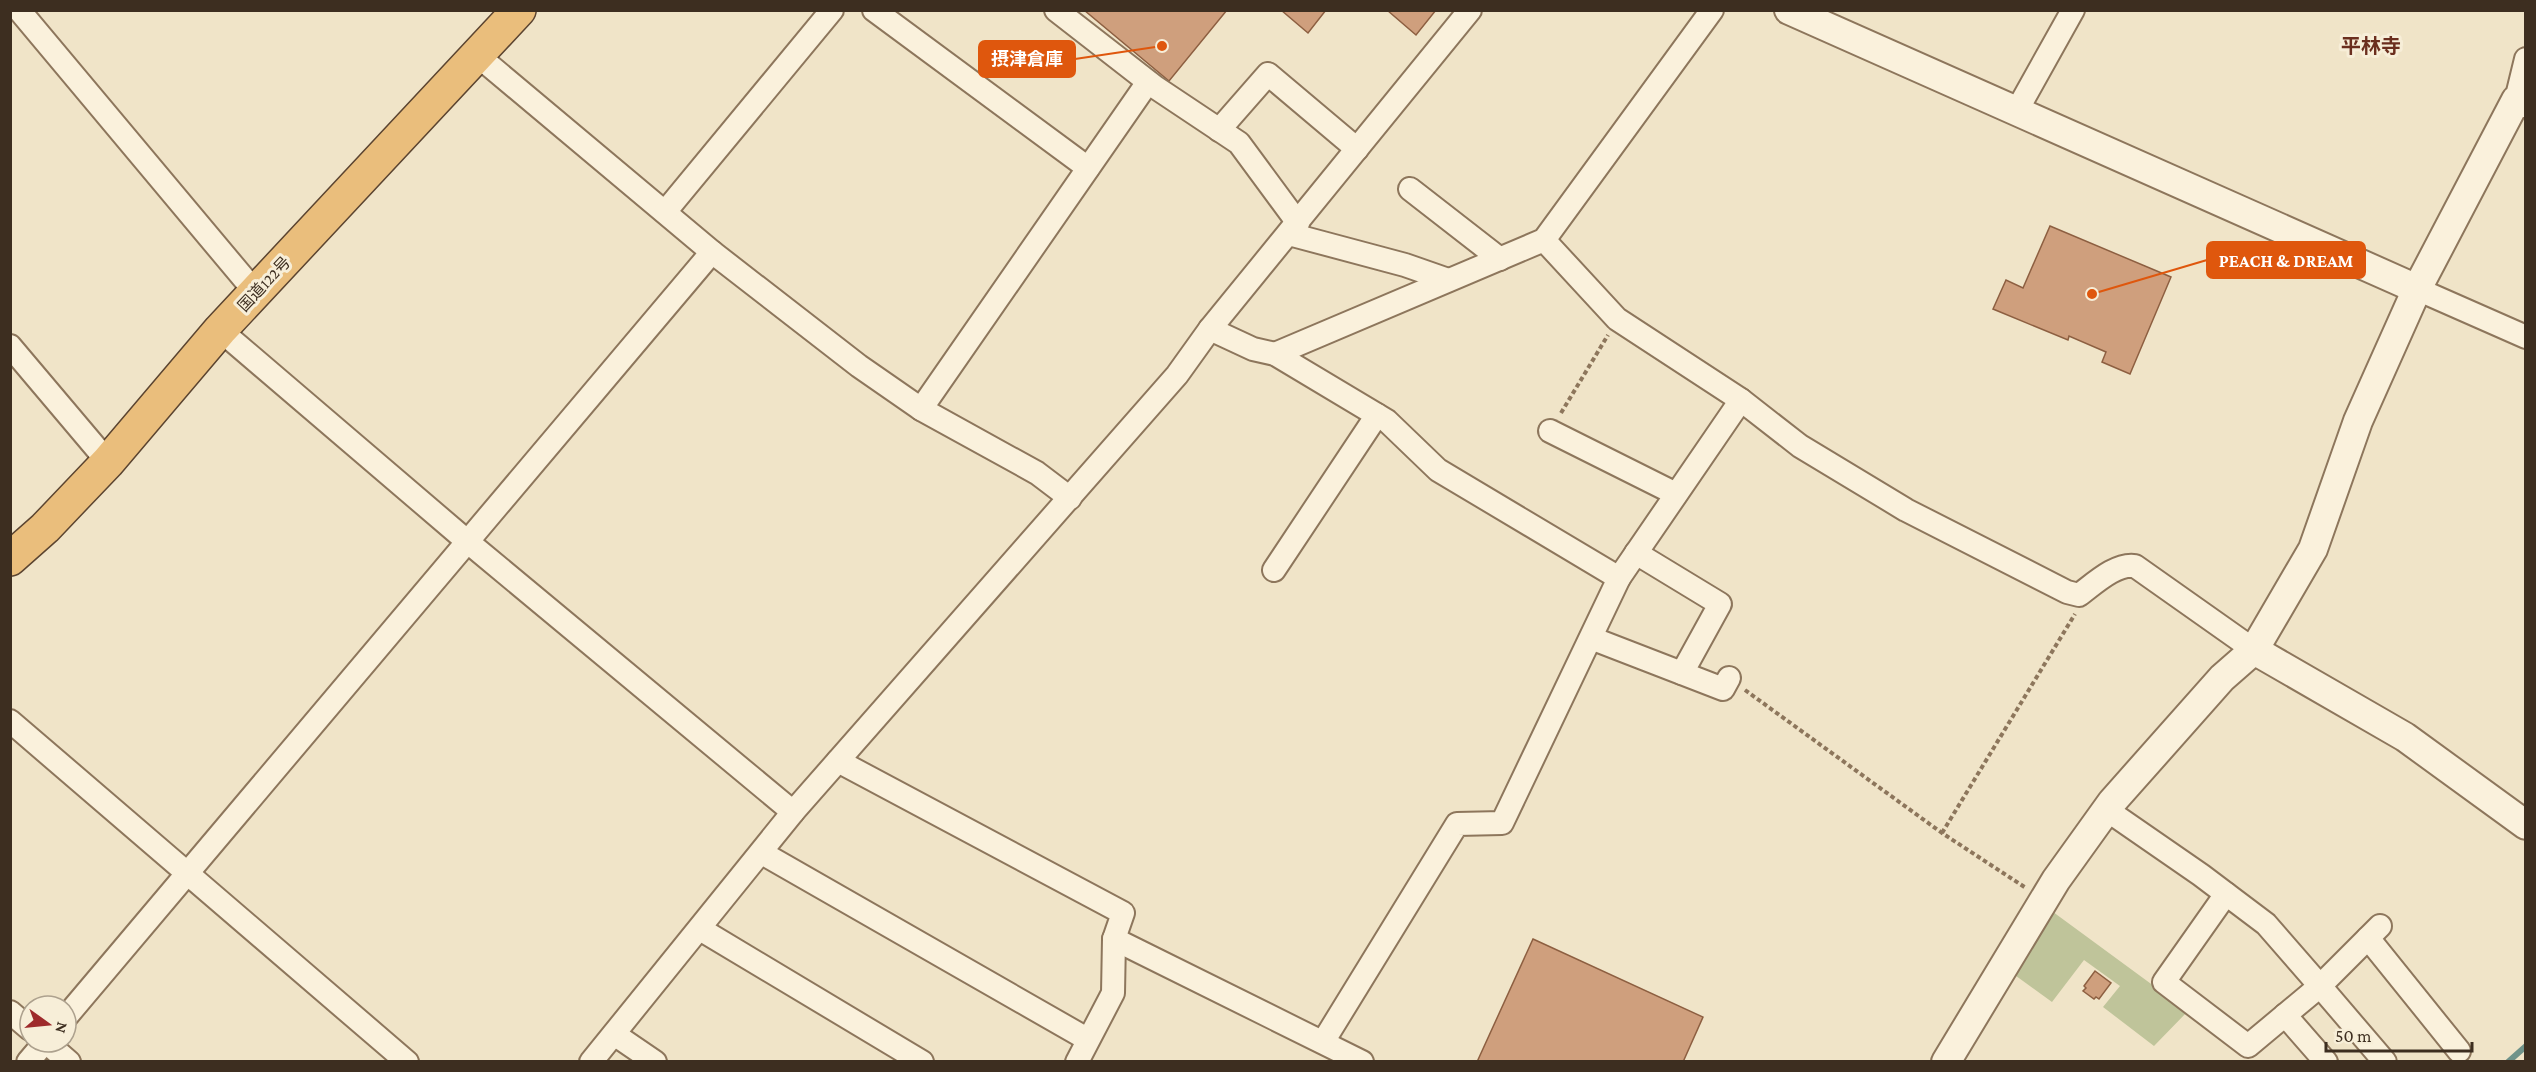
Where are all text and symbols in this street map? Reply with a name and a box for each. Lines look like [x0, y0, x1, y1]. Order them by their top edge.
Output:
district label: 平林寺 [2341, 35, 2401, 57]
callout: 摂津倉庫 [979, 41, 1075, 77]
text: 摂津倉庫 [991, 49, 1063, 69]
callout: PEACH & DREAM [2207, 242, 2365, 278]
text: PEACH & DREAM [2219, 251, 2354, 271]
street label: 国道122号 [234, 253, 294, 315]
north arrow [18, 994, 78, 1054]
scale bar [2326, 1015, 2472, 1053]
text: N [52, 1020, 72, 1035]
text: 50 m [2335, 1026, 2372, 1046]

